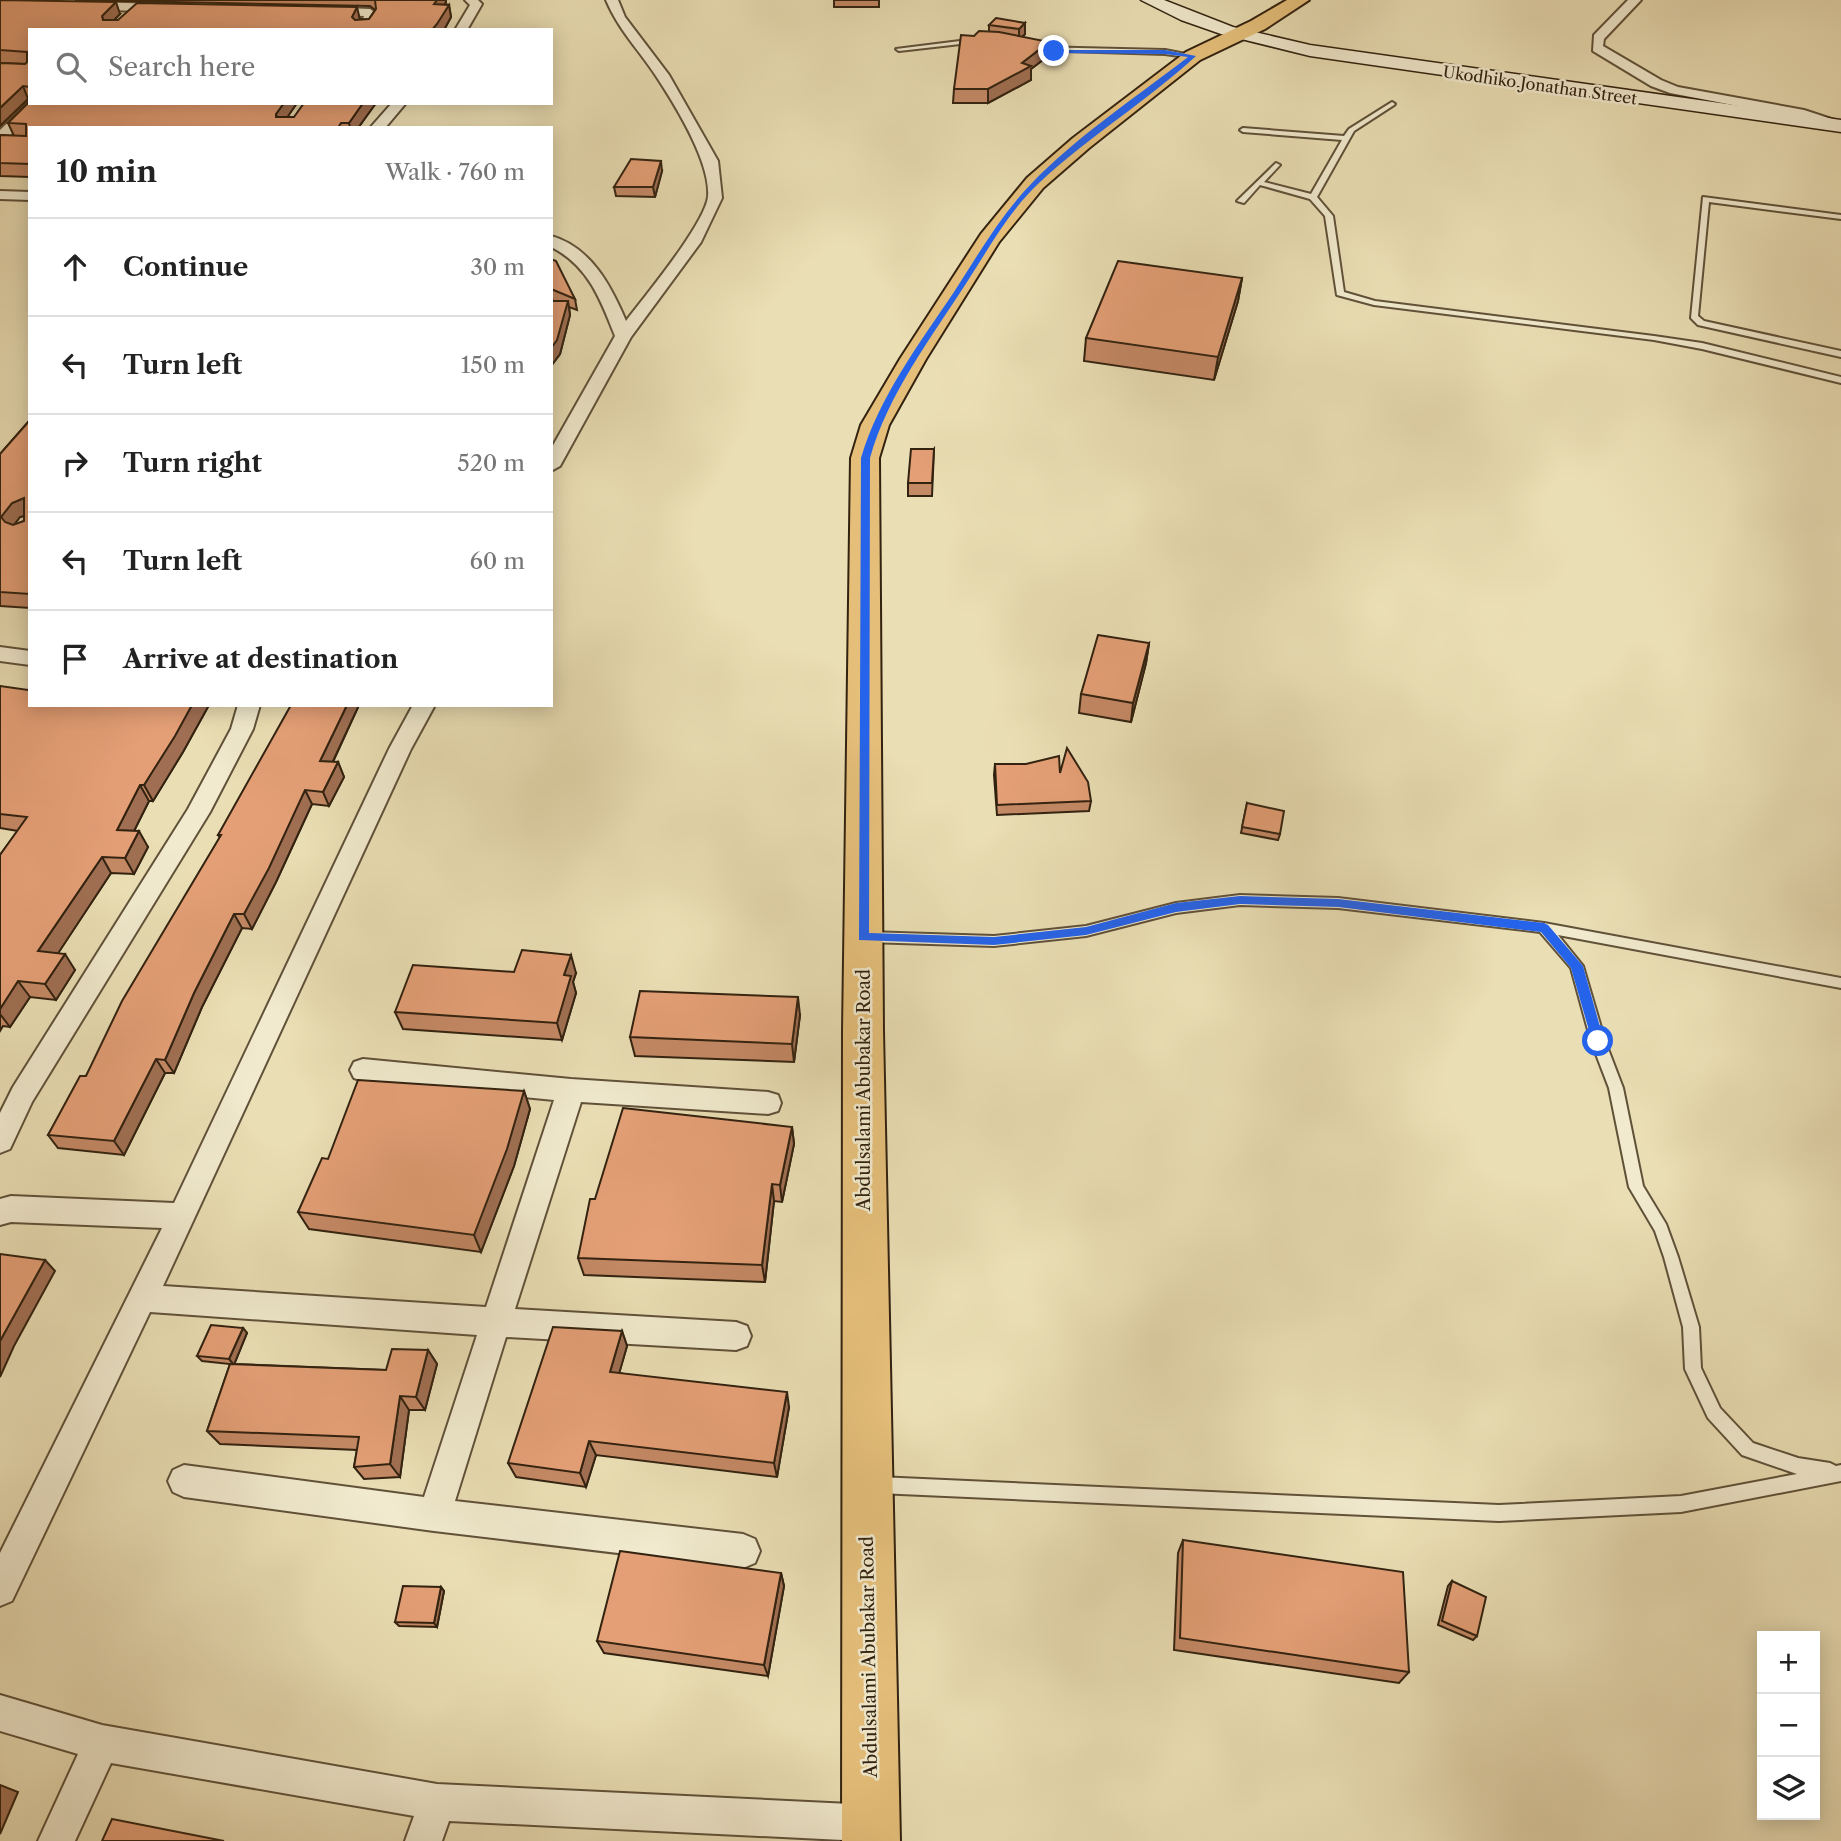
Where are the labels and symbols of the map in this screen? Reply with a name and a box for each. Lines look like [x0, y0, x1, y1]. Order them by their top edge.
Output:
route end [1038, 35, 1069, 66]
street label: Ukodhiko Jonathan Street [1442, 61, 1639, 109]
street label: Abdulsalami Abubakar Road [853, 969, 875, 1212]
route start [1582, 1025, 1613, 1056]
street label: Abdulsalami Abubakar Road [856, 1536, 882, 1779]

